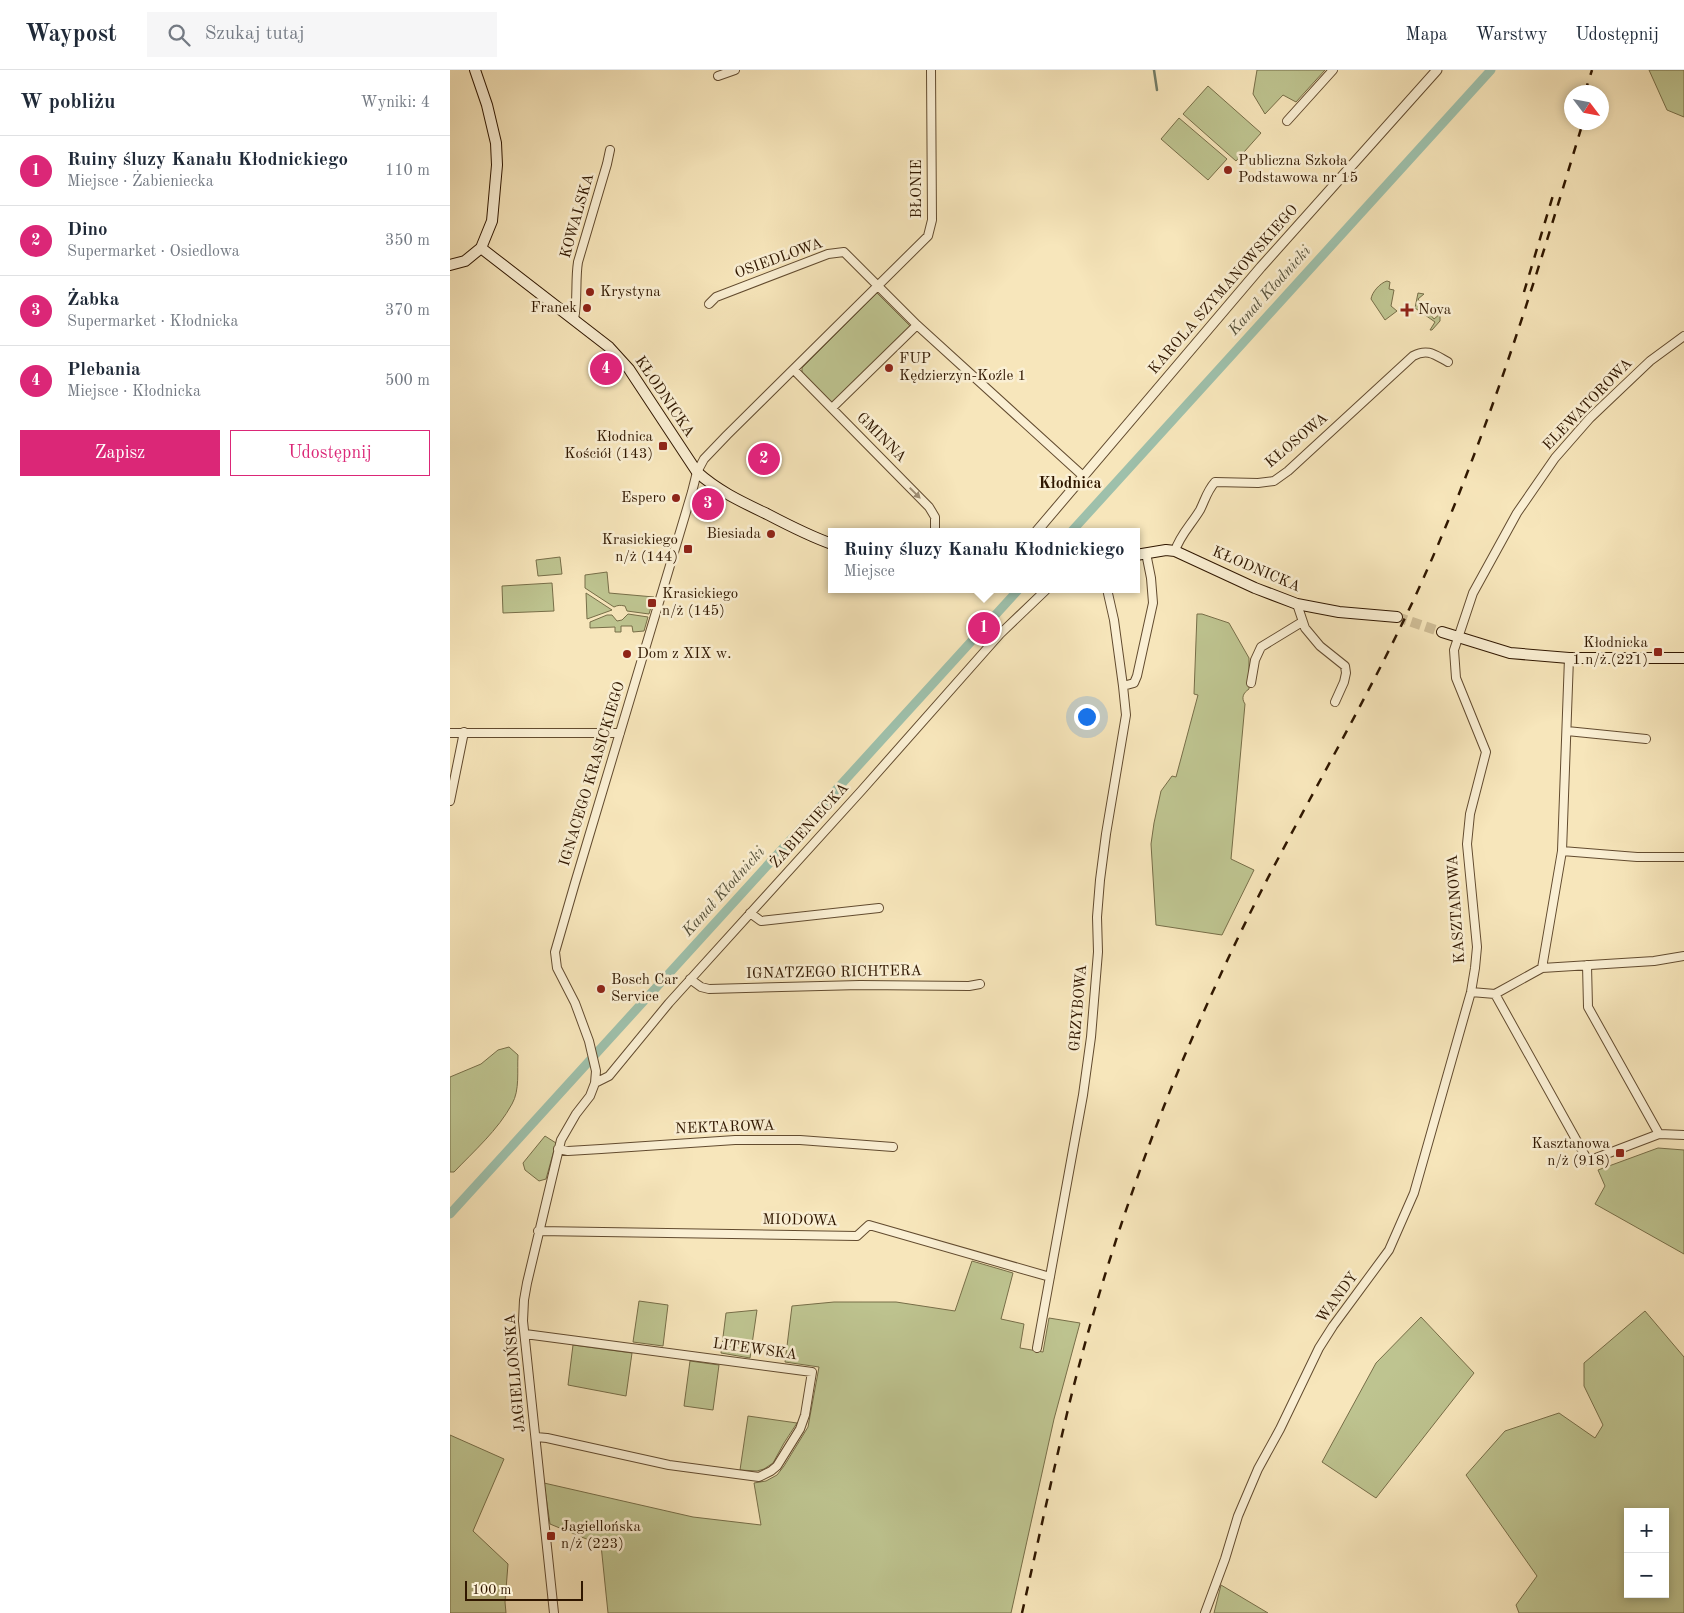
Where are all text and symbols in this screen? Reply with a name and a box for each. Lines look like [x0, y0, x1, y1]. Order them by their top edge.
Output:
search box [147, 12, 497, 57]
icon: search [165, 21, 193, 49]
text: Waypost [25, 23, 117, 47]
text: Szukaj tutaj [205, 25, 305, 44]
text: Mapa [1406, 26, 1448, 44]
text: Warstwy [1476, 26, 1547, 44]
text: Udostępnij [1575, 26, 1659, 44]
north arrow [1564, 85, 1609, 130]
text: W pobliżu [20, 92, 115, 113]
text: Wyniki: 4 [361, 95, 430, 111]
text: Ruiny śluzy Kanału Kłodnickiego [67, 151, 348, 170]
place label: Publiczna Szkoła Podstawowa nr 15 [1238, 154, 1358, 186]
street label: BŁONIE [910, 159, 925, 219]
text: 1 [31, 163, 41, 179]
text: 110 m [385, 163, 430, 179]
marker: Publiczna Szkoła Podstawowa nr 15 [1222, 164, 1234, 176]
street label: KOWALSKA [559, 171, 597, 260]
text: Miejsce · Żabieniecka [67, 174, 214, 190]
street label: KAROLA SZYMANOWSKIEGO [1147, 202, 1301, 378]
text: Dino [67, 221, 108, 240]
text: 2 [31, 233, 41, 249]
text: 350 m [385, 233, 430, 249]
street label: OSIEDLOWA [733, 236, 825, 282]
water label: Kanał Kłodnicki [1225, 243, 1315, 340]
text: Supermarket · Osiedlowa [67, 244, 240, 260]
place label: Krystyna [600, 285, 661, 300]
marker: Krystyna [584, 286, 596, 298]
text: Żabka [67, 291, 119, 310]
place label: Franek [530, 301, 577, 316]
marker: Franek [581, 302, 593, 314]
text: 3 [31, 303, 41, 319]
text: 370 m [385, 303, 430, 319]
marker: Nova [1400, 303, 1414, 317]
place label: Nova [1418, 303, 1452, 318]
text: Supermarket · Kłodnicka [67, 314, 239, 330]
pin: 4 [590, 350, 622, 388]
place label: FUP Kędzierzyn-Koźle 1 [899, 352, 1026, 384]
street label: KŁODNICKA [631, 354, 697, 441]
street label: ELEWATOROWA [1540, 356, 1636, 454]
text: Plebania [67, 361, 141, 380]
marker: FUP Kędzierzyn-Koźle 1 [883, 362, 895, 374]
text: 4 [31, 373, 41, 389]
text: 500 m [385, 373, 430, 389]
text: Miejsce · Kłodnicka [67, 384, 201, 400]
street label: GMINNA [853, 410, 909, 466]
street label: KŁOSOWA [1263, 410, 1331, 471]
button: Zapisz [20, 430, 220, 476]
button: Udostępnij [230, 430, 430, 476]
place label: Kłodnica Kościół (143) [564, 430, 654, 462]
marker: Kłodnica Kościół (143) [657, 440, 669, 452]
pin: 2 [748, 440, 780, 478]
district label: Kłodnica [1038, 476, 1102, 492]
pin: 3 [692, 485, 724, 523]
one-way arrow [909, 486, 921, 498]
place label: Espero [621, 491, 666, 506]
marker: Espero [670, 492, 682, 504]
place label: Biesiada [706, 527, 762, 542]
marker: Biesiada [765, 528, 777, 540]
popup [828, 528, 1140, 593]
place label: Krasickiego n/ż (144) [602, 533, 678, 565]
text: Ruiny śluzy Kanału Kłodnickiego [843, 541, 1125, 560]
marker: Krasickiego n/ż (144) [682, 543, 694, 555]
street label: KŁODNICKA [1210, 545, 1303, 596]
text: Miejsce [843, 564, 895, 580]
place label: Krasickiego n/ż (145) [662, 587, 738, 619]
marker: Krasickiego n/ż (145) [646, 597, 658, 609]
pin: 1 [968, 609, 1000, 647]
place label: Kłodnicka 1 n/ż (221) [1572, 636, 1649, 668]
marker: Kłodnicka 1 n/ż (221) [1652, 646, 1664, 658]
place label: Dom z XIX w. [637, 647, 732, 662]
marker: Dom z XIX w. [621, 648, 633, 660]
street label: IGNACEGO KRASICKIEGO [558, 680, 628, 868]
your location [1074, 704, 1100, 730]
street label: ŻABIENIECKA [766, 778, 852, 871]
water label: Kanał Kłodnicki [679, 844, 769, 941]
street label: KASZTANOWA [1446, 854, 1468, 964]
street label: GRZYBOWA [1068, 963, 1090, 1052]
street label: IGNATZEGO RICHTERA [746, 964, 923, 982]
place label: Bosch Car Service [611, 973, 678, 1005]
marker: Bosch Car Service [595, 983, 607, 995]
street label: NEKTAROWA [675, 1119, 776, 1137]
place label: Kasztanowa n/ż (918) [1532, 1137, 1611, 1169]
marker: Kasztanowa n/ż (918) [1614, 1147, 1626, 1159]
street label: MIODOWA [762, 1213, 838, 1229]
street label: WANDY [1315, 1270, 1361, 1326]
street label: JAGIELLOŃSKA [499, 1312, 529, 1433]
street label: LITEWSKA [712, 1337, 799, 1363]
map controls [1624, 1508, 1669, 1598]
button: + [1624, 1508, 1669, 1553]
place label: Jagiellońska n/ż (223) [561, 1520, 642, 1552]
marker: Jagiellońska n/ż (223) [545, 1530, 557, 1542]
button: − [1624, 1553, 1669, 1598]
scale bar [465, 1578, 582, 1601]
text: 100 m [472, 1583, 511, 1597]

